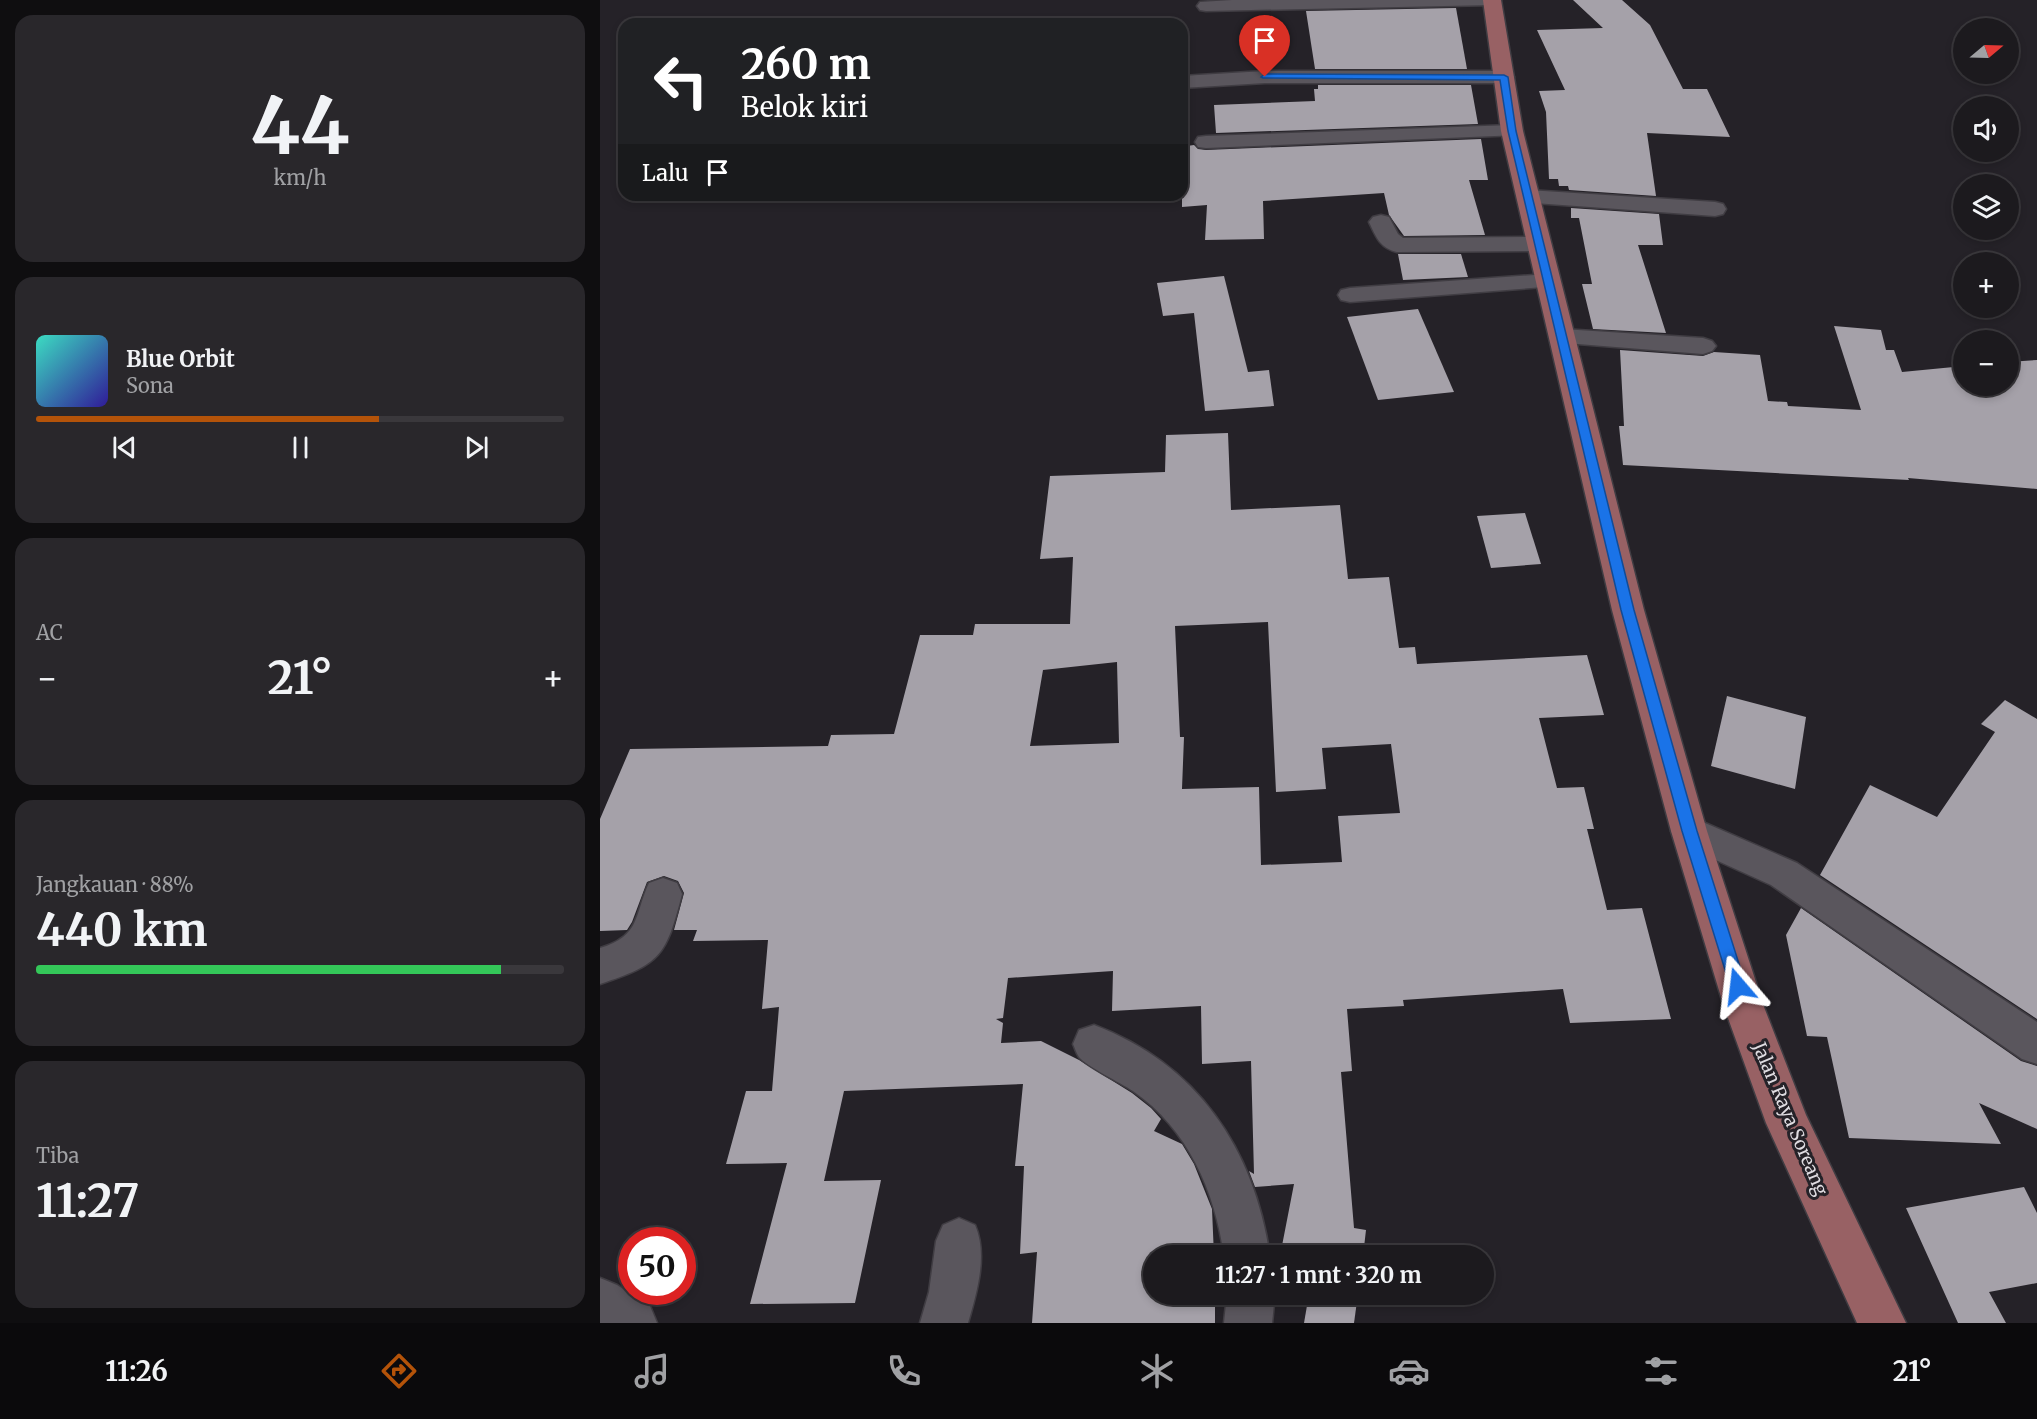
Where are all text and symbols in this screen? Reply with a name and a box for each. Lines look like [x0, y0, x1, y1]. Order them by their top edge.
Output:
pin [1239, 15, 1290, 77]
north arrow [1953, 18, 2019, 84]
map controls [1953, 18, 2019, 396]
icon: arrive [1248, 24, 1281, 57]
text: 260 m [741, 38, 871, 90]
icon: left [642, 42, 720, 120]
text: 44 [250, 77, 350, 175]
text: Belok kiri [741, 90, 868, 124]
button: sound [1953, 96, 2019, 162]
icon: arrive [701, 156, 734, 189]
text: Lalu [642, 159, 689, 187]
text: km/h [274, 165, 326, 190]
button: layers [1953, 174, 2019, 240]
button: + [1953, 252, 2019, 318]
button: − [1953, 330, 2019, 396]
text: Blue Orbit [126, 345, 235, 373]
text: Sona [126, 373, 174, 398]
icon: previous [108, 431, 141, 464]
icon: pause [284, 431, 317, 464]
icon: next [460, 431, 493, 464]
text: AC [36, 620, 63, 645]
text: 21° [267, 650, 333, 706]
text: − [36, 658, 58, 699]
text: + [542, 658, 564, 699]
text: Jangkauan · 88% [36, 872, 194, 897]
text: 440 km [36, 902, 208, 958]
position arrow [1706, 954, 1770, 1018]
street label: Jalan Raya Soreang [1747, 1038, 1833, 1199]
text: Tiba [36, 1143, 79, 1168]
text: 11:27 [36, 1173, 139, 1229]
speed limit sign: 50 [618, 1227, 696, 1305]
text: 11:27 · 1 mnt · 320 m [1215, 1261, 1422, 1289]
icon: directions [378, 1350, 420, 1392]
icon: music [631, 1350, 673, 1392]
icon: phone [883, 1350, 925, 1392]
icon: climate [1136, 1350, 1178, 1392]
icon: car [1388, 1350, 1430, 1392]
icon: filters [1640, 1350, 1682, 1392]
text: 11:26 [105, 1354, 168, 1388]
text: 21° [1893, 1354, 1932, 1388]

